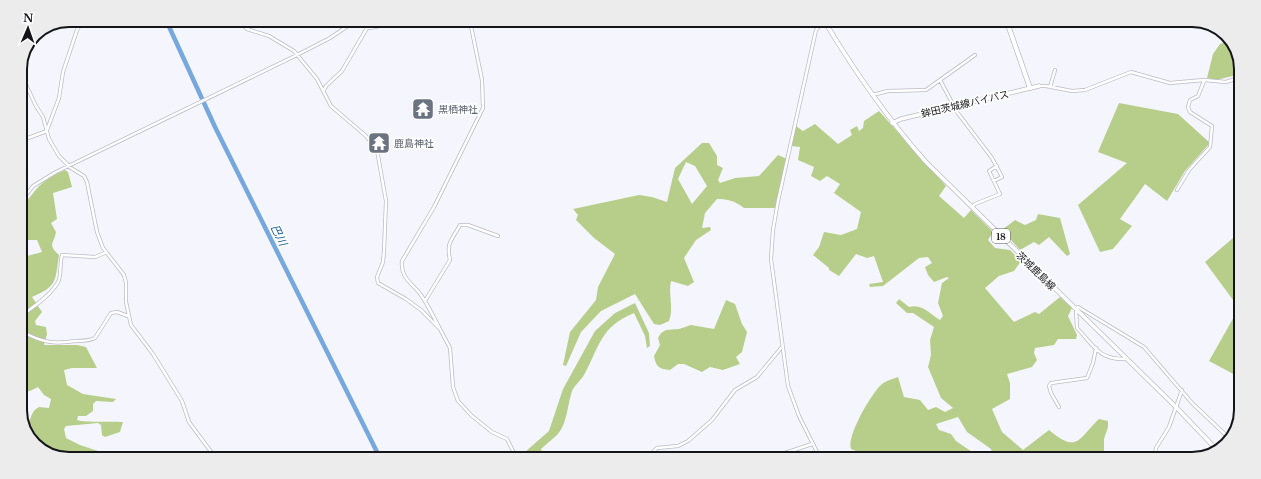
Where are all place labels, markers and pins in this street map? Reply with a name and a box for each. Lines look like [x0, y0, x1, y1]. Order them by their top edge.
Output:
temple icon: 黒栖神社 [410, 96, 436, 122]
place label: 黒栖神社 [438, 103, 478, 116]
temple icon: 鹿島神社 [366, 130, 392, 156]
place label: 鹿島神社 [394, 137, 434, 150]

